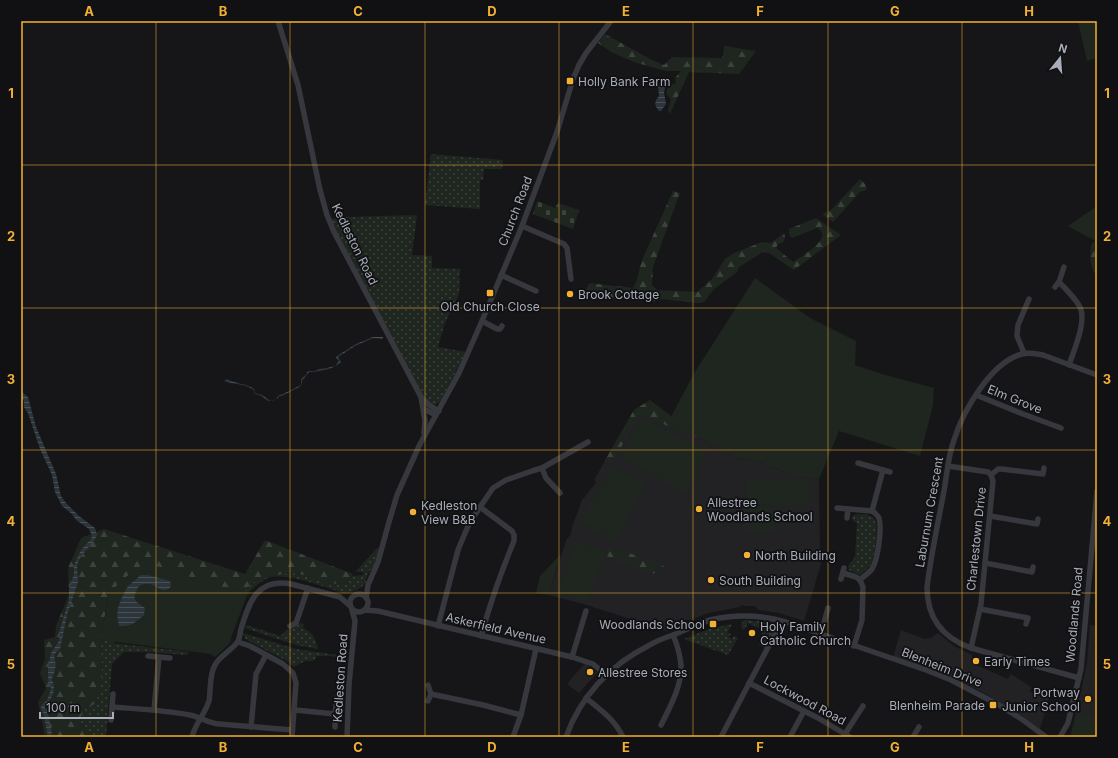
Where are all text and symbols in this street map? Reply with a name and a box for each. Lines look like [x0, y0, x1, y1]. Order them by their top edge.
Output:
text: A [84, 3, 94, 19]
text: B [219, 3, 228, 19]
text: C [353, 3, 363, 19]
text: D [487, 3, 497, 19]
text: E [622, 3, 630, 19]
text: F [756, 3, 764, 19]
text: G [890, 3, 900, 19]
text: H [1024, 3, 1034, 19]
north arrow [1040, 38, 1080, 78]
text: N [1057, 41, 1069, 56]
place label: Holly Bank Farm [578, 74, 671, 89]
marker: Holly Bank Farm [565, 76, 575, 86]
text: 1 [8, 85, 14, 101]
text: 1 [1104, 85, 1110, 101]
street label: Church Road [495, 174, 535, 248]
street label: Kedleston Road [329, 201, 381, 287]
text: 2 [7, 228, 15, 244]
text: 2 [1103, 228, 1111, 244]
place label: Brook Cottage [578, 287, 659, 302]
marker: Old Church Close [485, 288, 495, 298]
marker: Brook Cottage [565, 289, 575, 299]
place label: Old Church Close [440, 299, 540, 314]
text: 3 [7, 371, 15, 387]
text: 3 [1103, 371, 1111, 387]
street label: Elm Grove [985, 381, 1045, 417]
street label: Laburnum Crescent [912, 455, 946, 568]
street label: Charlestown Drive [963, 486, 989, 592]
place label: Allestree Woodlands School [707, 495, 813, 524]
place label: Kedleston View B&B [421, 498, 477, 527]
marker: Allestree Woodlands School [694, 504, 704, 514]
marker: Kedleston View B&B [408, 507, 418, 517]
text: 4 [7, 513, 16, 529]
text: 4 [1103, 513, 1112, 529]
place label: North Building [755, 548, 836, 563]
marker: North Building [742, 550, 752, 560]
street label: Woodlands Road [1062, 567, 1086, 663]
place label: South Building [719, 573, 801, 588]
marker: South Building [706, 575, 716, 585]
street label: Askerfield Avenue [444, 609, 548, 647]
place label: Woodlands School [599, 617, 705, 632]
marker: Woodlands School [708, 619, 718, 629]
place label: Holy Family Catholic Church [760, 619, 851, 648]
marker: Holy Family Catholic Church [747, 628, 757, 638]
street label: Kedleston Road [329, 633, 351, 723]
street label: Blenheim Drive [900, 644, 984, 690]
place label: Early Times [984, 654, 1050, 669]
text: 5 [7, 656, 15, 672]
marker: Early Times [971, 656, 981, 666]
text: 5 [1103, 656, 1111, 672]
place label: Allestree Stores [598, 665, 687, 680]
marker: Allestree Stores [585, 667, 595, 677]
street label: Lockwood Road [761, 672, 849, 728]
place label: Portway Junior School [1002, 685, 1080, 714]
scale bar [40, 694, 113, 720]
marker: Portway Junior School [1083, 694, 1093, 704]
place label: Blenheim Parade [889, 698, 985, 713]
text: 100 m [46, 700, 80, 715]
marker: Blenheim Parade [988, 700, 998, 710]
text: A [84, 739, 94, 755]
text: B [219, 739, 228, 755]
text: C [353, 739, 363, 755]
text: D [487, 739, 497, 755]
text: E [622, 739, 630, 755]
text: F [756, 739, 764, 755]
text: G [890, 739, 900, 755]
text: H [1024, 739, 1034, 755]

